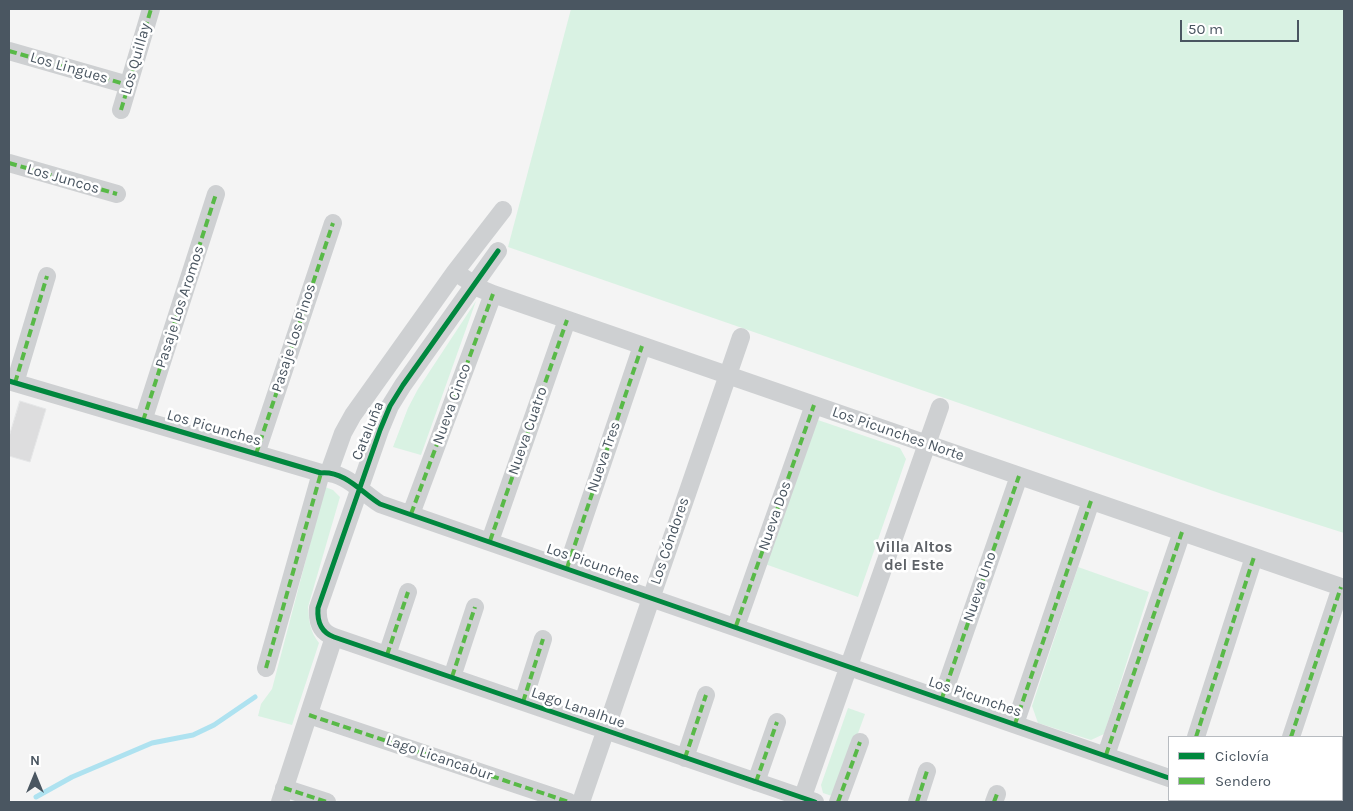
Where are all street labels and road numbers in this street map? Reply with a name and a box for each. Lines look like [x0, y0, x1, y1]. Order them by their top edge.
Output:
street label: Los Quillay [117, 21, 155, 97]
street label: Los Lingues [28, 48, 110, 88]
street label: Los Juncos [25, 160, 101, 198]
street label: Pasaje Los Aromos [152, 244, 208, 370]
street label: Pasaje Los Pinos [268, 281, 320, 395]
street label: Nueva Cinco [429, 361, 475, 447]
street label: Nueva Cuatro [504, 384, 552, 478]
street label: Cataluña [348, 399, 388, 463]
street label: Los Picunches Norte [830, 403, 966, 465]
street label: Los Picunches [165, 406, 263, 450]
street label: Nueva Tres [583, 419, 625, 495]
street label: Nueva Dos [755, 479, 795, 553]
street label: Los Cóndores [647, 495, 693, 587]
street label: Los Picunches [544, 540, 642, 588]
street label: Nueva Uno [960, 549, 1000, 625]
street label: Los Picunches [926, 673, 1024, 721]
street label: Lago Lanalhue [529, 684, 627, 732]
street label: Lago Licancabur [383, 731, 495, 785]

